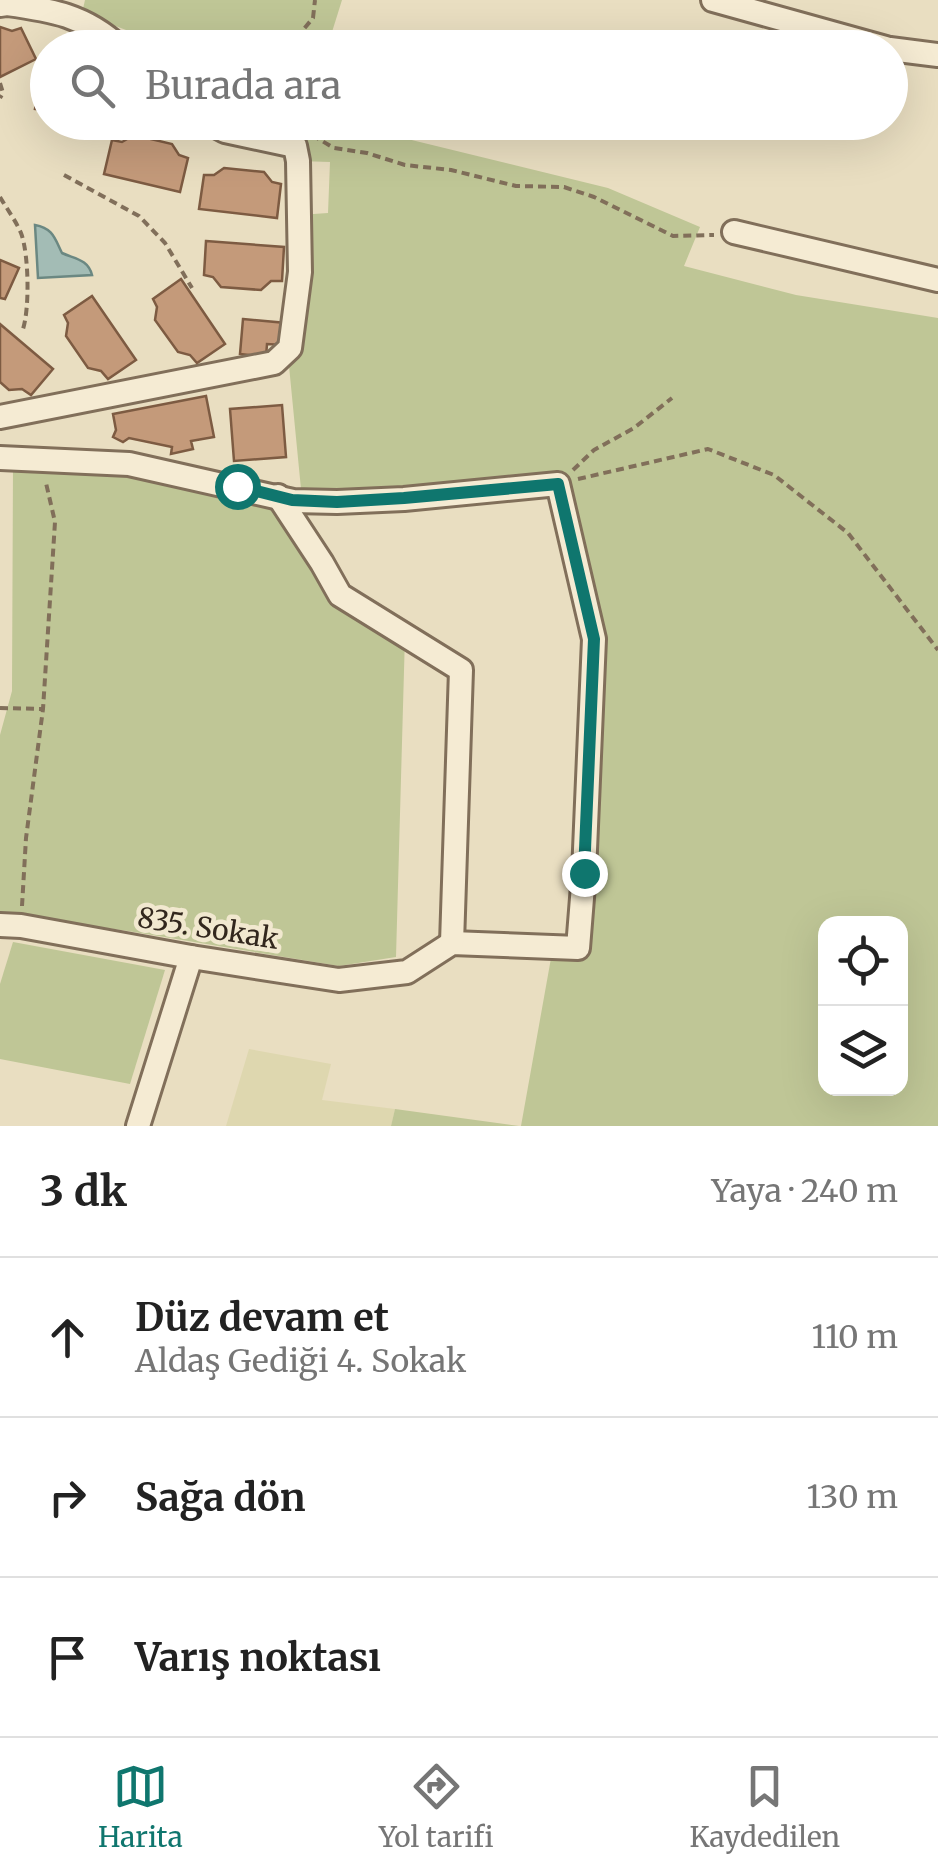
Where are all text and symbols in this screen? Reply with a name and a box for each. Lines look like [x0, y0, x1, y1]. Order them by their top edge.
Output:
search box [30, 30, 908, 140]
icon: search [65, 58, 120, 113]
text: Burada ara [145, 62, 341, 109]
route start [215, 464, 261, 510]
route end [562, 851, 608, 897]
street label: 835. Sokak [135, 899, 281, 957]
map controls [818, 916, 908, 1096]
button: locate [818, 916, 908, 1006]
button: layers [818, 1006, 908, 1096]
text: 3 dk [40, 1165, 127, 1217]
text: Yaya · 240 m [711, 1171, 898, 1211]
text: Düz devam et [135, 1294, 389, 1341]
icon: ahead [40, 1310, 95, 1365]
text: 110 m [811, 1317, 898, 1357]
text: Aldaş Gediği 4. Sokak [135, 1341, 466, 1381]
icon: right [40, 1470, 95, 1525]
text: Sağa dön [135, 1474, 306, 1521]
text: 130 m [806, 1477, 898, 1517]
icon: arrive [40, 1630, 95, 1685]
text: Varış noktası [135, 1634, 381, 1681]
tab: Harita [98, 1759, 183, 1855]
tab: Yol tarifi [379, 1759, 494, 1855]
tab: Kaydedilen [690, 1759, 840, 1855]

